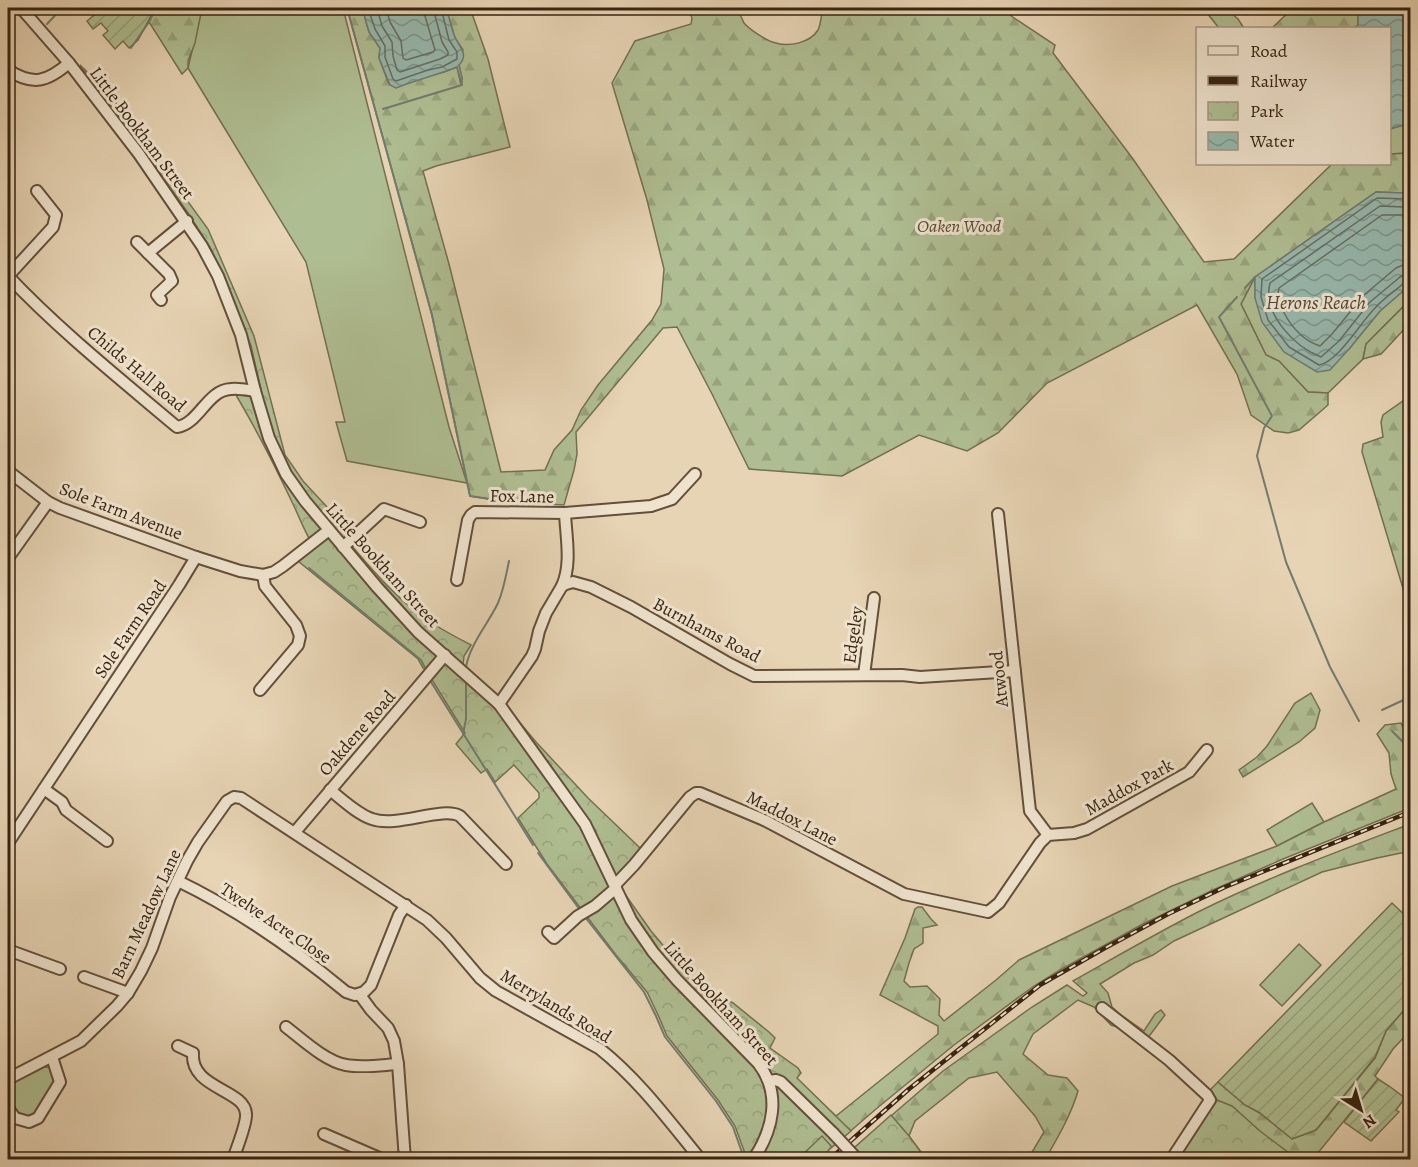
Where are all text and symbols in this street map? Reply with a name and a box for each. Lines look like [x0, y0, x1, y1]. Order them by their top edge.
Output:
legend [1196, 27, 1391, 165]
text: Road [1250, 39, 1288, 63]
street label: Little Bookham Street [84, 62, 200, 204]
text: Railway [1250, 69, 1308, 93]
text: Park [1250, 99, 1284, 123]
text: Water [1249, 129, 1295, 153]
park label: Oaken Wood [917, 214, 1002, 238]
water label: Herons Reach [1266, 289, 1366, 316]
street label: Childs Hall Road [82, 321, 192, 418]
street label: Sole Farm Avenue [56, 476, 186, 546]
street label: Fox Lane [490, 483, 554, 509]
street label: Little Bookham Street [320, 497, 446, 633]
street label: Sole Farm Road [88, 575, 172, 683]
street label: Burnhams Road [649, 592, 765, 669]
street label: Edgeley [837, 604, 869, 665]
street label: Atwood [984, 649, 1014, 709]
street label: Oakdene Road [313, 685, 401, 781]
street label: Maddox Park [1081, 753, 1177, 821]
street label: Maddox Lane [742, 785, 842, 851]
street label: Barn Meadow Lane [105, 845, 187, 983]
street label: Twelve Acre Close [216, 877, 336, 969]
street label: Little Bookham Street [658, 935, 784, 1071]
street label: Merrylands Road [496, 963, 616, 1049]
north arrow [1331, 1080, 1391, 1140]
text: N [1358, 1109, 1381, 1134]

